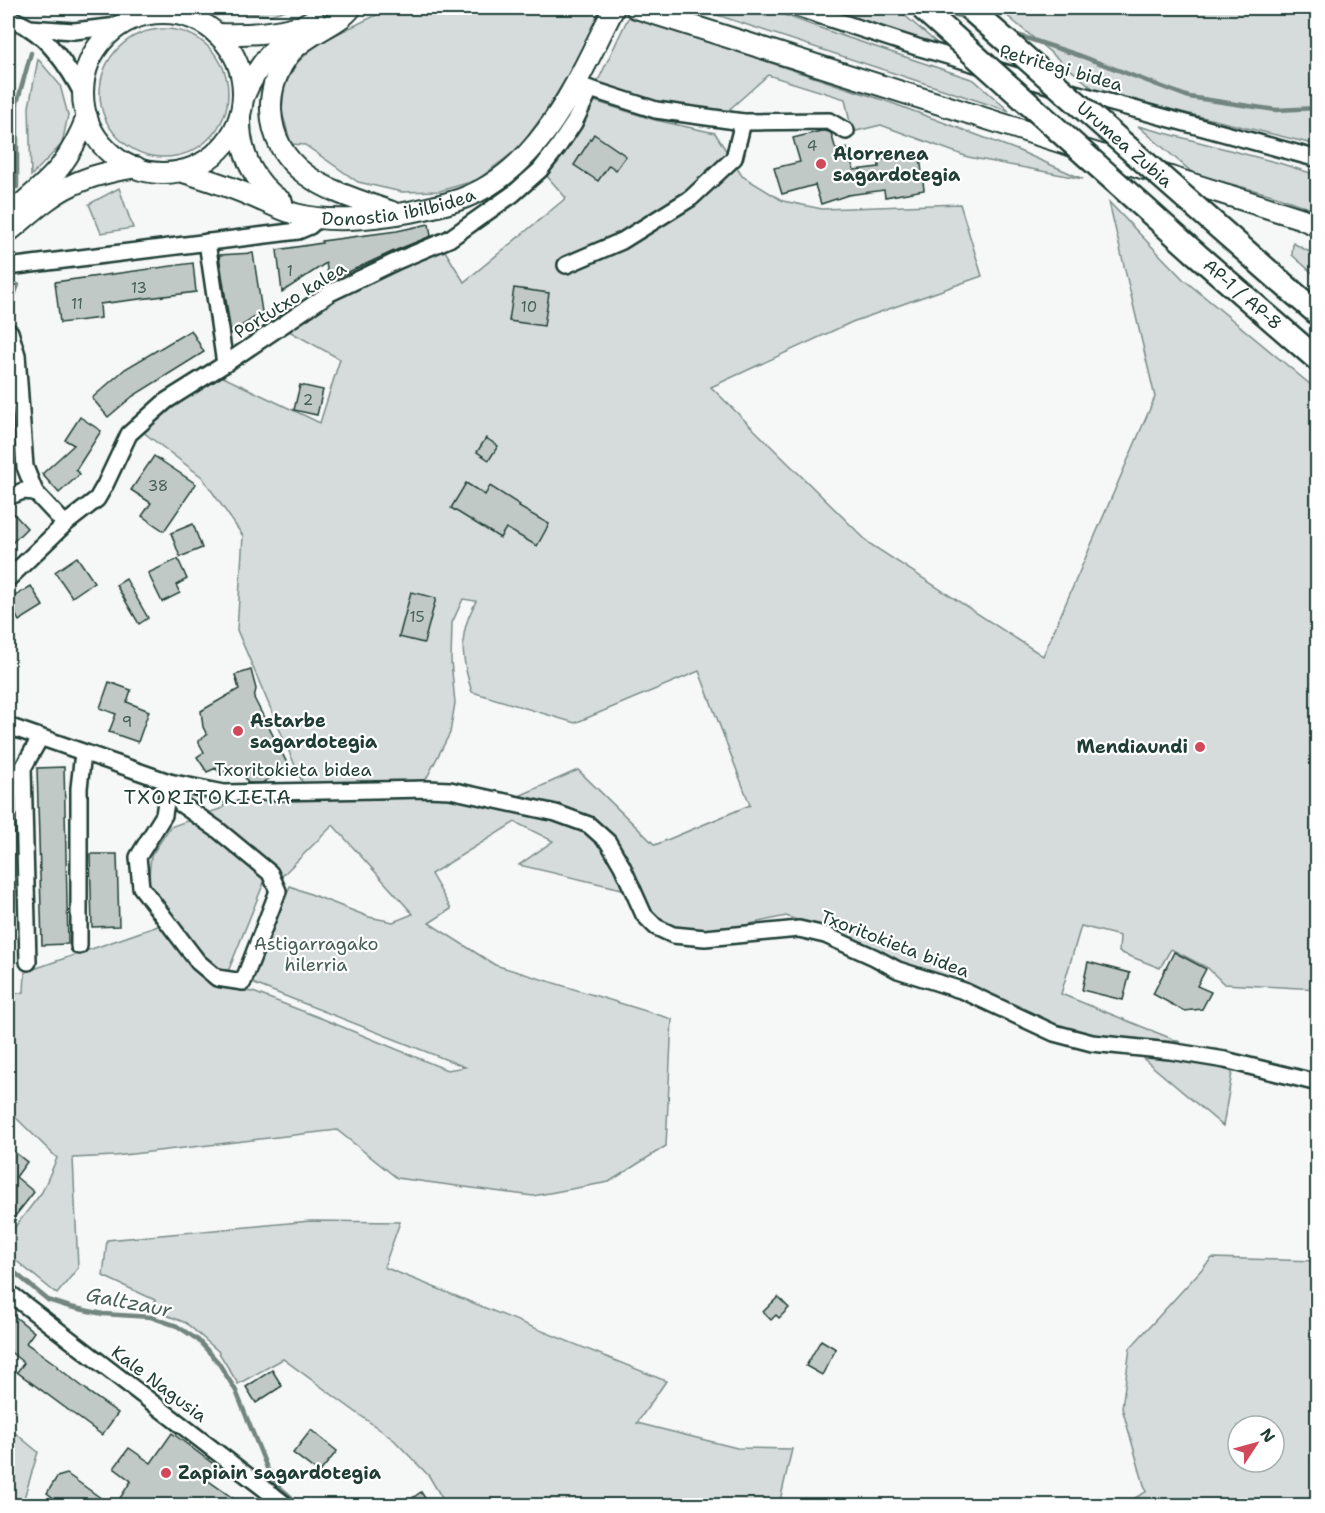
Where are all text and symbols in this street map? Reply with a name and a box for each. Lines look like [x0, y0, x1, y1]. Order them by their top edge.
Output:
street label: Petritegi bidea [997, 39, 1125, 97]
street label: Urumea Zubia [1072, 96, 1178, 193]
house number: 4 [807, 136, 817, 156]
place label: Alorrenea sagardotegia [833, 142, 961, 187]
marker: Alorrenea sagardotegia [814, 157, 828, 171]
street label: Donostia ibilbidea [321, 182, 479, 231]
street label: AP-1 / AP-8 [1198, 253, 1287, 335]
street label: Portutxo kalea [229, 256, 351, 344]
house number: 1 [287, 261, 293, 281]
house number: 13 [131, 278, 147, 298]
house number: 11 [71, 294, 83, 314]
house number: 10 [521, 297, 537, 317]
house number: 2 [303, 390, 313, 410]
house number: 38 [148, 476, 168, 496]
house number: 15 [409, 607, 425, 627]
place label: Astarbe sagardotegia [250, 709, 378, 754]
house number: 9 [122, 712, 132, 732]
marker: Astarbe sagardotegia [231, 724, 245, 738]
place label: Mendiaundi [1076, 735, 1188, 759]
marker: Mendiaundi [1193, 740, 1207, 754]
street label: Txoritokieta bidea [214, 758, 372, 782]
district label: TXORITOKIETA [124, 784, 292, 810]
street label: Txoritokieta bidea [817, 905, 973, 983]
park label: Astigarragako hilerria [254, 932, 378, 977]
water label: Galtzaur [84, 1281, 175, 1323]
street label: Kale Nagusia [106, 1340, 212, 1428]
north arrow [1226, 1414, 1286, 1474]
text: N [1256, 1424, 1280, 1447]
place label: Zapiain sagardotegia [178, 1461, 382, 1485]
marker: Zapiain sagardotegia [159, 1466, 173, 1480]

